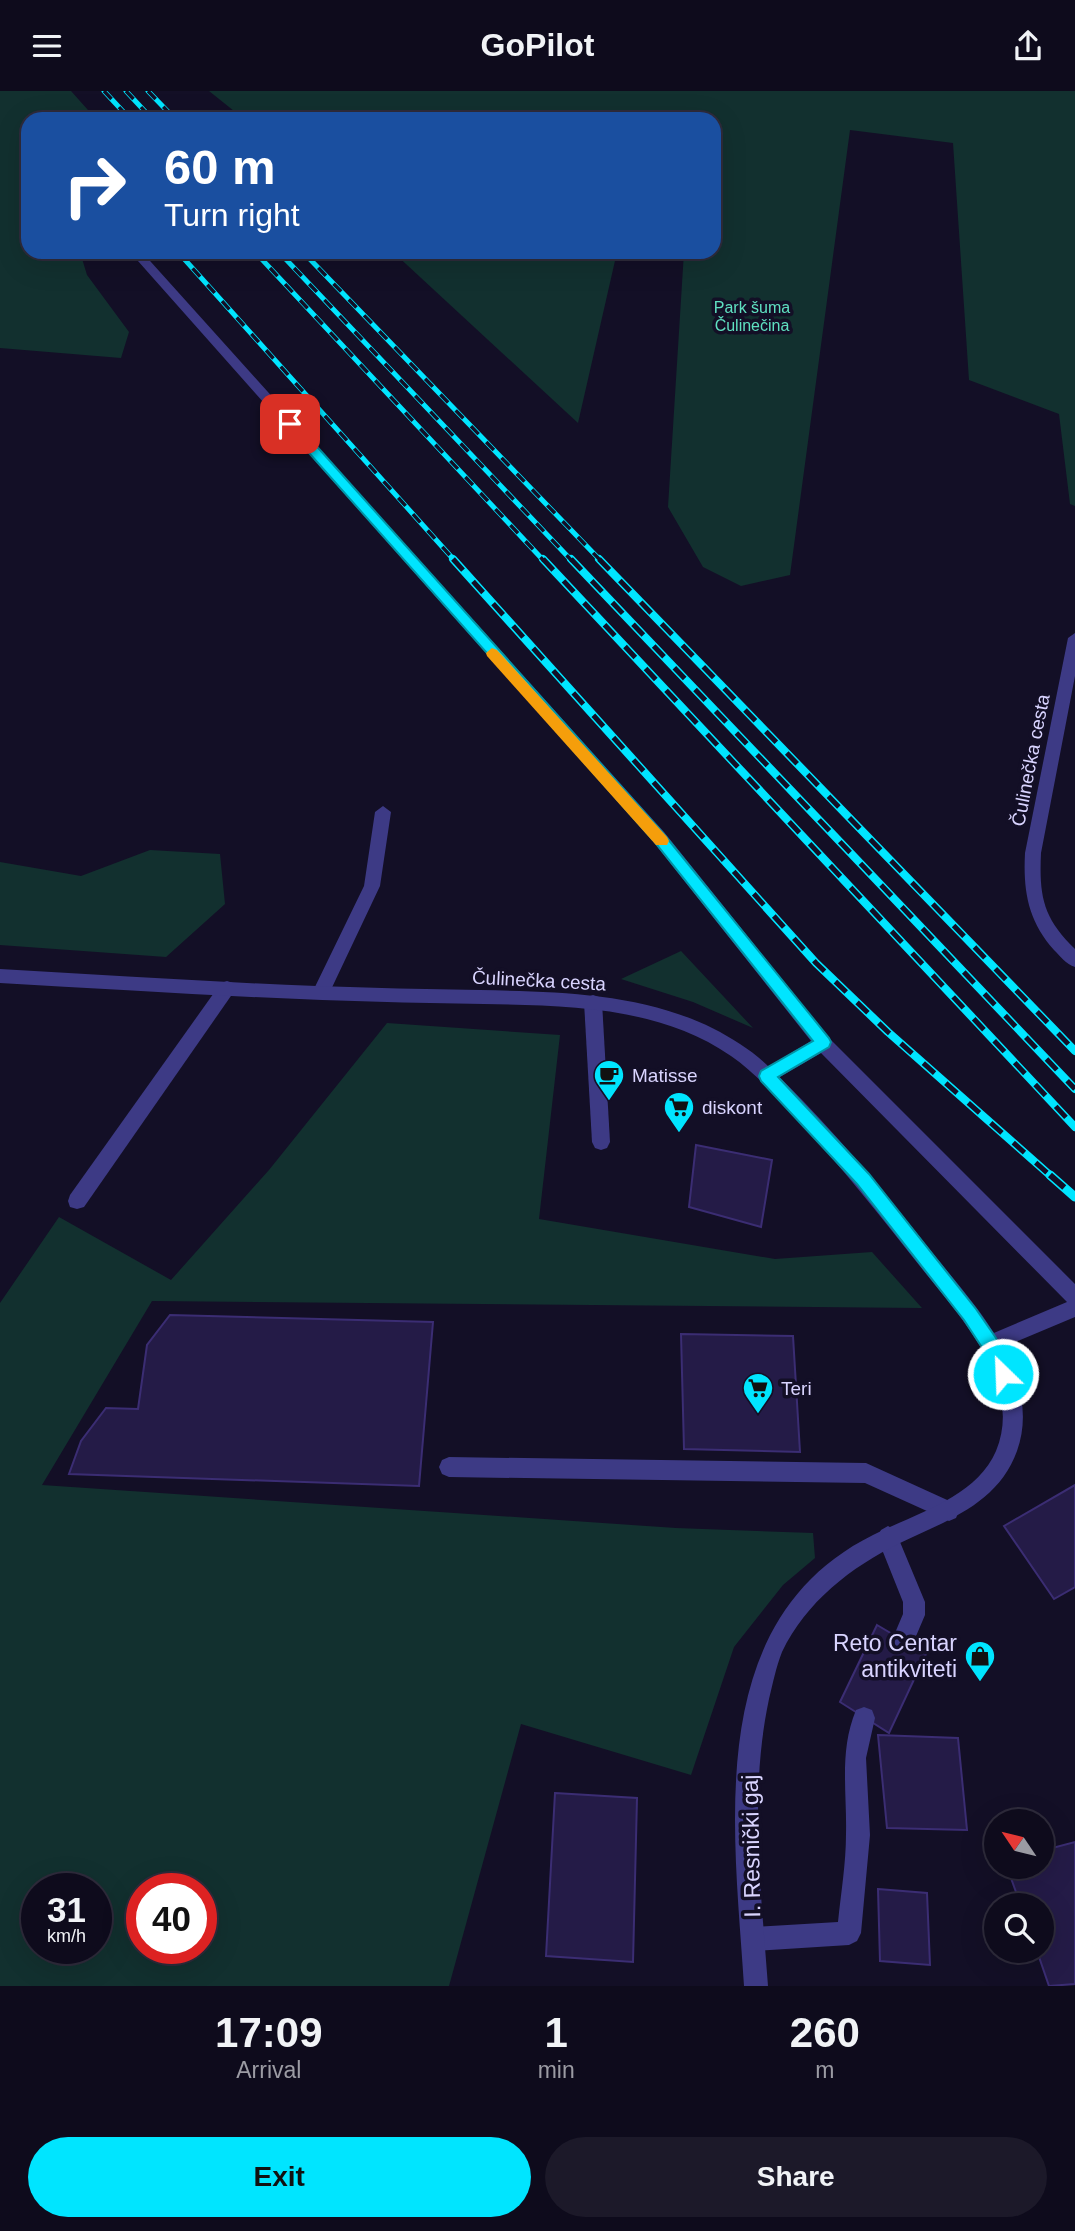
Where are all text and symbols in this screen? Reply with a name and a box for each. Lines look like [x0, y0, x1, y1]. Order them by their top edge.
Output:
icon: menu [28, 27, 66, 65]
text: GoPilot [481, 27, 594, 63]
icon: share [1009, 27, 1047, 65]
icon: right [49, 140, 140, 231]
text: 60 m [164, 140, 276, 194]
text: Turn right [164, 197, 300, 233]
park label: Park šuma Čulinečina [714, 299, 790, 334]
pin [260, 394, 320, 454]
icon: arrive [271, 405, 309, 443]
street label: Čulinečka cesta [1007, 692, 1054, 828]
street label: Čulinečka cesta [471, 967, 607, 995]
cafe icon: Matisse [592, 1058, 626, 1102]
place label: Matisse [632, 1065, 697, 1086]
supermarket icon: diskont [662, 1090, 696, 1134]
place label: diskont [702, 1097, 763, 1118]
position arrow [966, 1337, 1040, 1411]
supermarket icon: Teri [741, 1371, 775, 1415]
place label: Teri [781, 1378, 812, 1399]
place label: Reto Centar antikviteti [833, 1630, 957, 1682]
shop icon: Reto Centar antikviteti [963, 1639, 997, 1683]
street label: I. Resnički gaj [737, 1774, 765, 1918]
north arrow [984, 1809, 1054, 1879]
map controls [984, 1809, 1054, 1963]
speed limit sign: 40 [126, 1873, 217, 1964]
text: 31 [47, 1890, 86, 1929]
button: search [984, 1893, 1054, 1963]
text: km/h [47, 1926, 86, 1946]
text: 17:09 [215, 2009, 323, 2056]
text: 1 [544, 2009, 568, 2056]
text: 260 [790, 2009, 860, 2056]
text: Arrival [236, 2057, 301, 2083]
text: min [538, 2057, 575, 2083]
text: m [815, 2057, 834, 2083]
button: Exit [28, 2137, 531, 2217]
button: Share [545, 2137, 1047, 2217]

